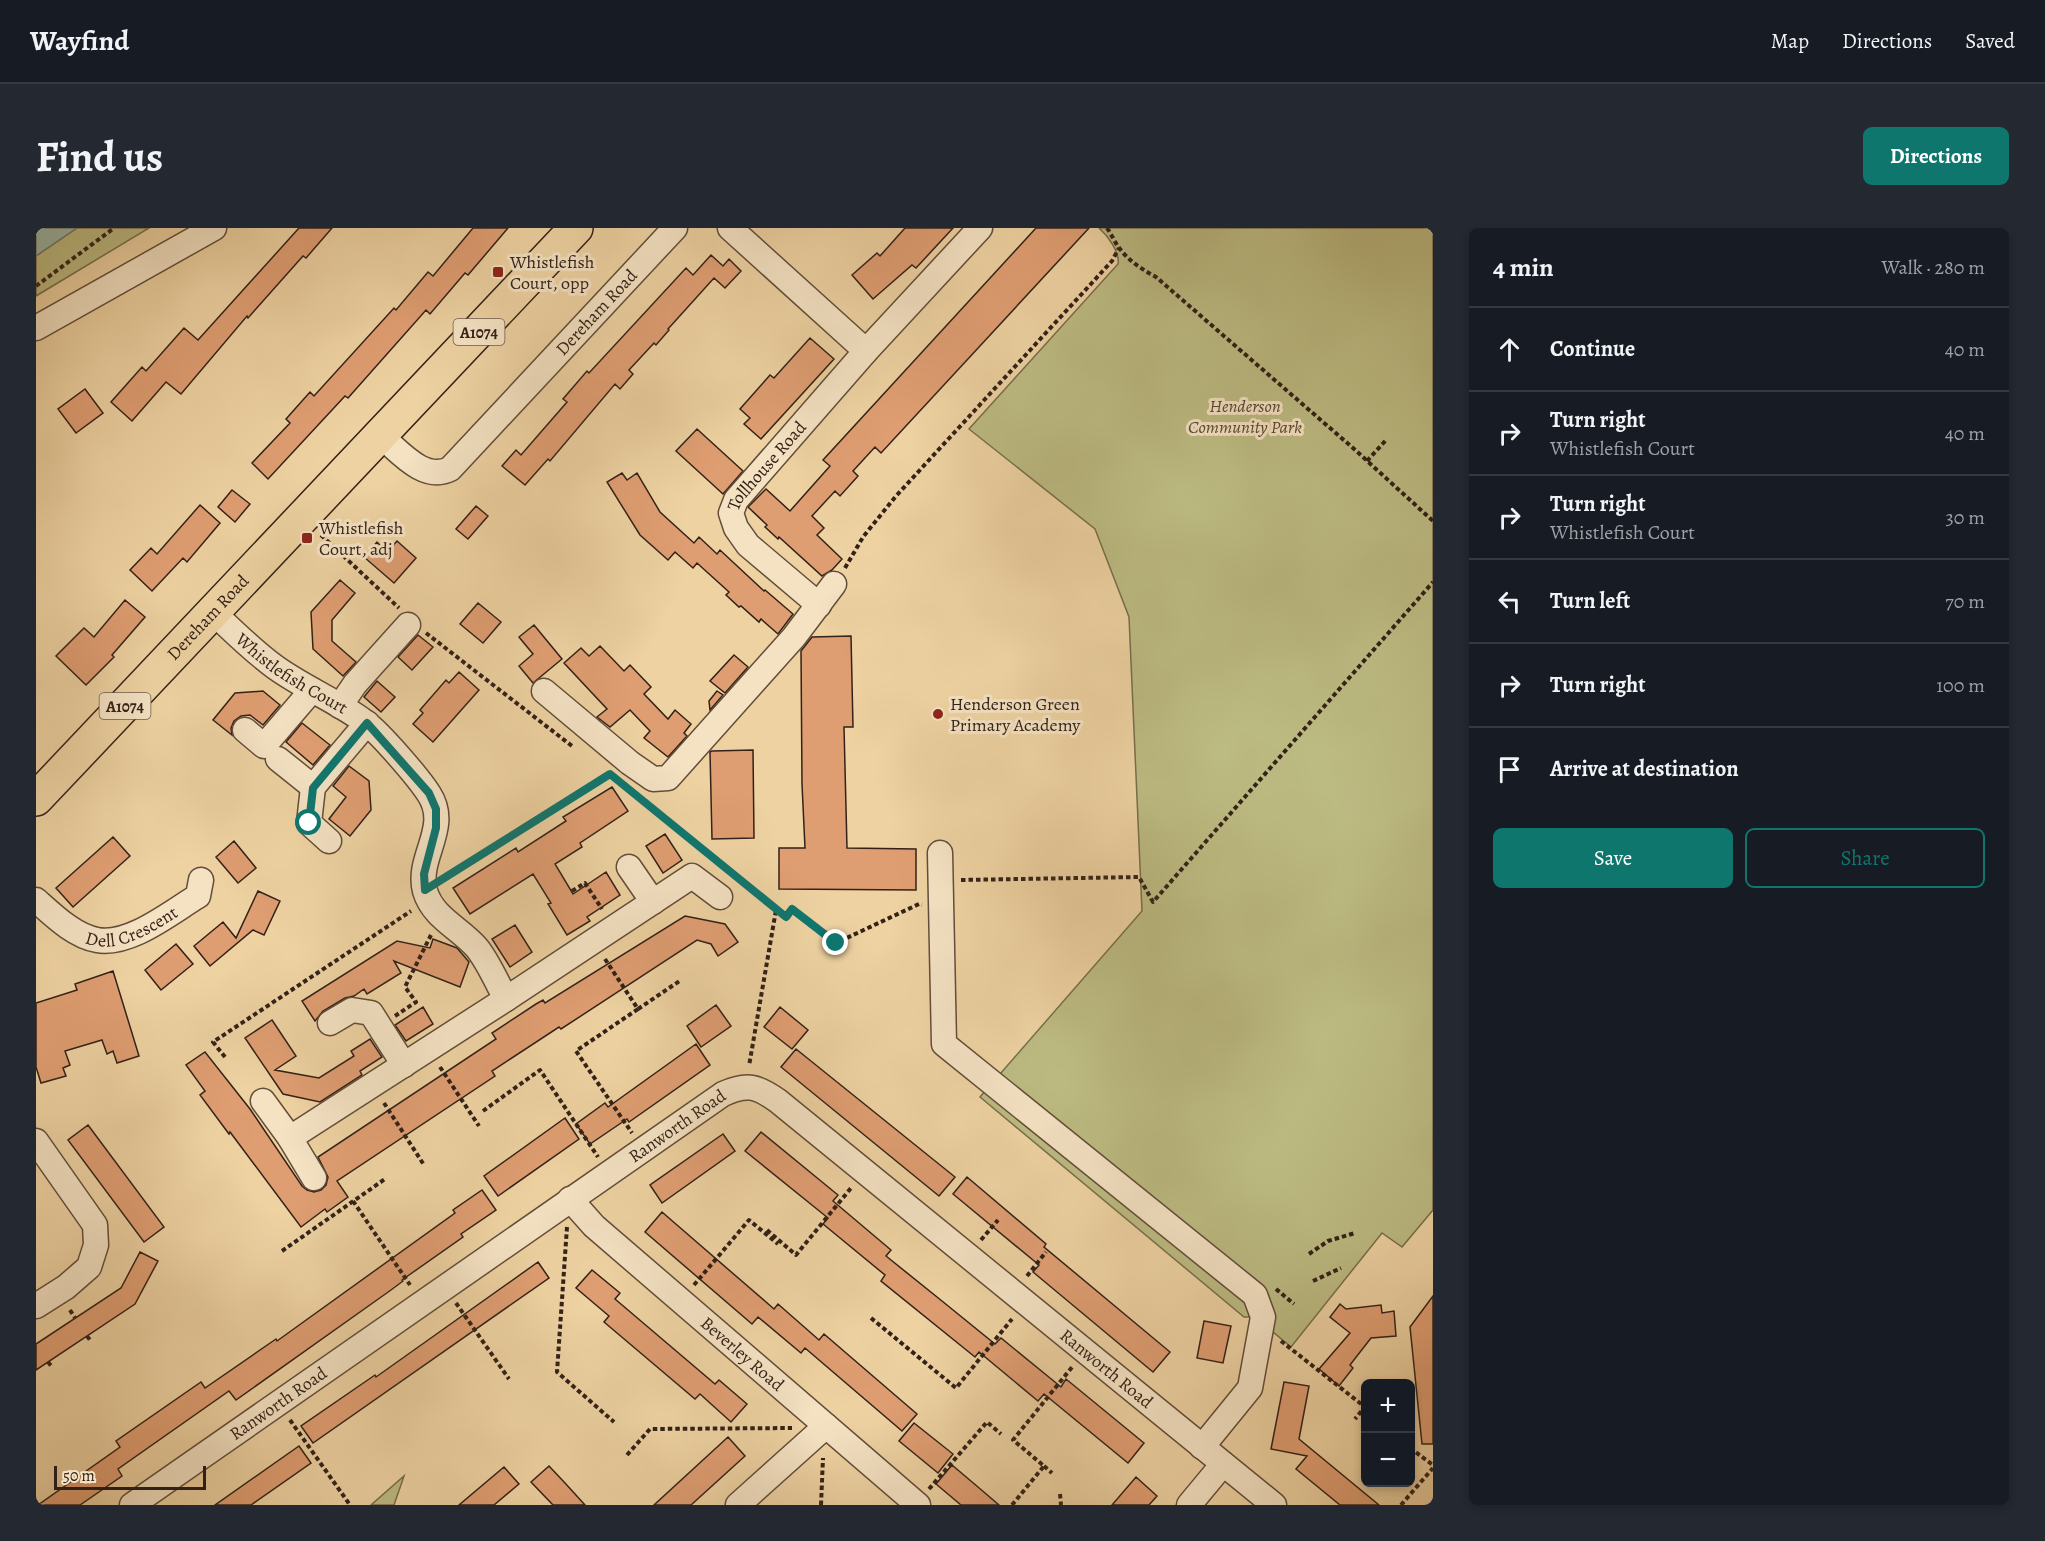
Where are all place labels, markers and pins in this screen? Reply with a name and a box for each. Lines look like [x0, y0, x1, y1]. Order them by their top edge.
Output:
place label: Whistlefish Court, opp [509, 250, 595, 295]
marker: Whistlefish Court, opp [491, 265, 505, 279]
place label: Whistlefish Court, adj [318, 516, 404, 561]
marker: Whistlefish Court, adj [300, 531, 314, 545]
place label: Henderson Green Primary Academy [950, 692, 1081, 737]
marker: Henderson Green Primary Academy [931, 707, 945, 721]

